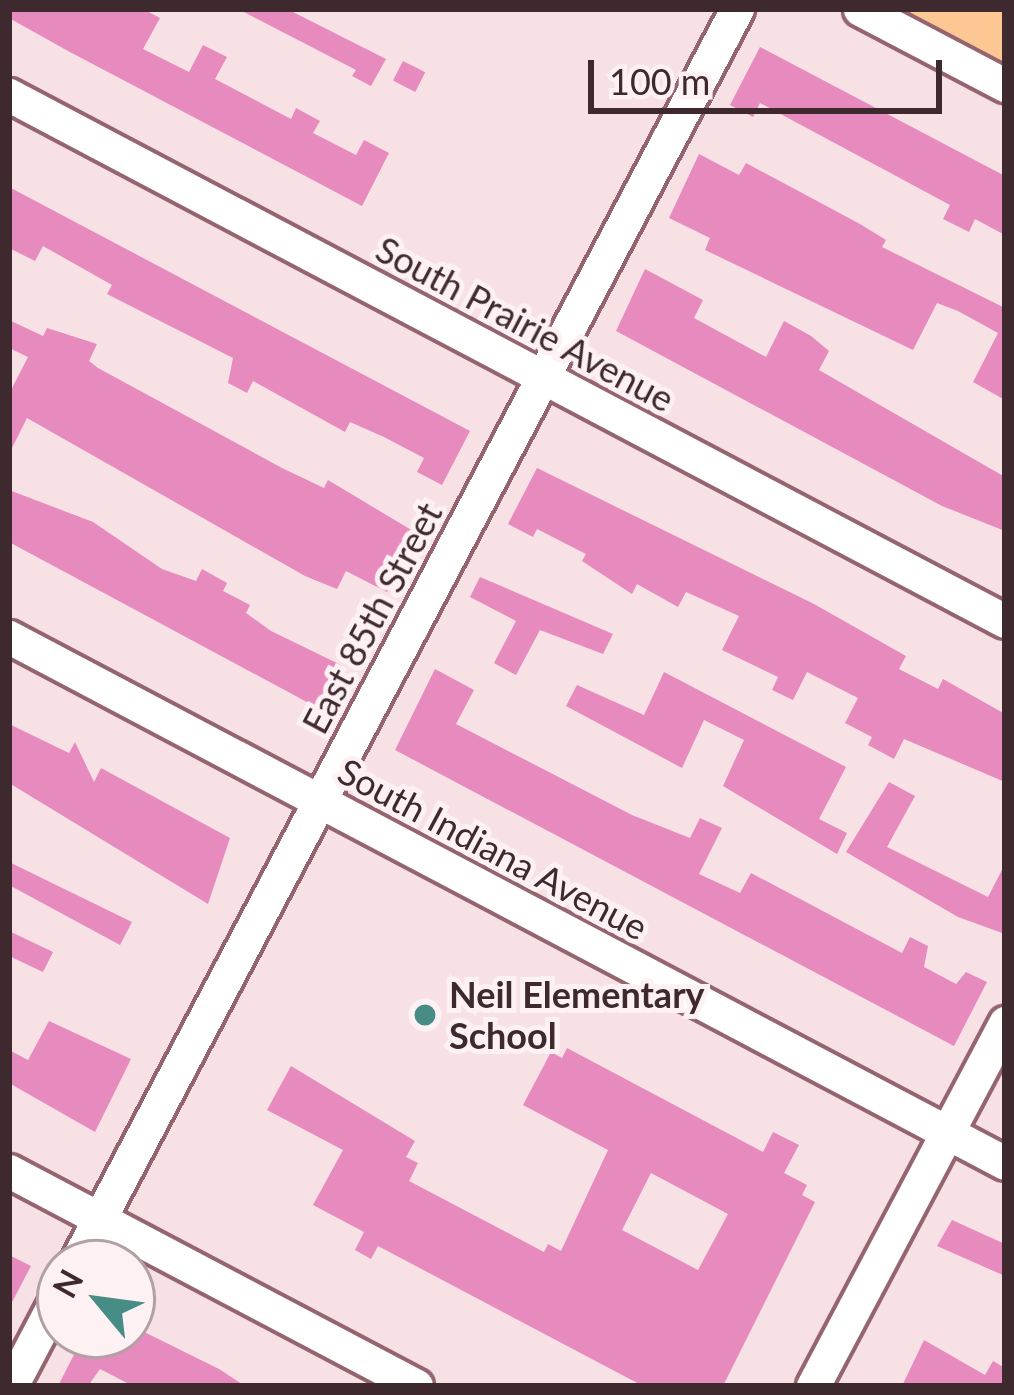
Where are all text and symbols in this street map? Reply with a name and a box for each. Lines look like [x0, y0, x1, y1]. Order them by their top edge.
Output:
scale bar [594, 36, 948, 110]
text: 100 m [609, 59, 710, 103]
street label: South Prairie Avenue [368, 227, 682, 421]
street label: East 85th Street [293, 495, 451, 741]
street label: South Indiana Avenue [331, 749, 655, 949]
place label: Neil Elementary School [449, 972, 705, 1057]
marker: Neil Elementary School [412, 1002, 438, 1028]
north arrow [36, 1239, 156, 1359]
text: N [43, 1262, 91, 1304]

